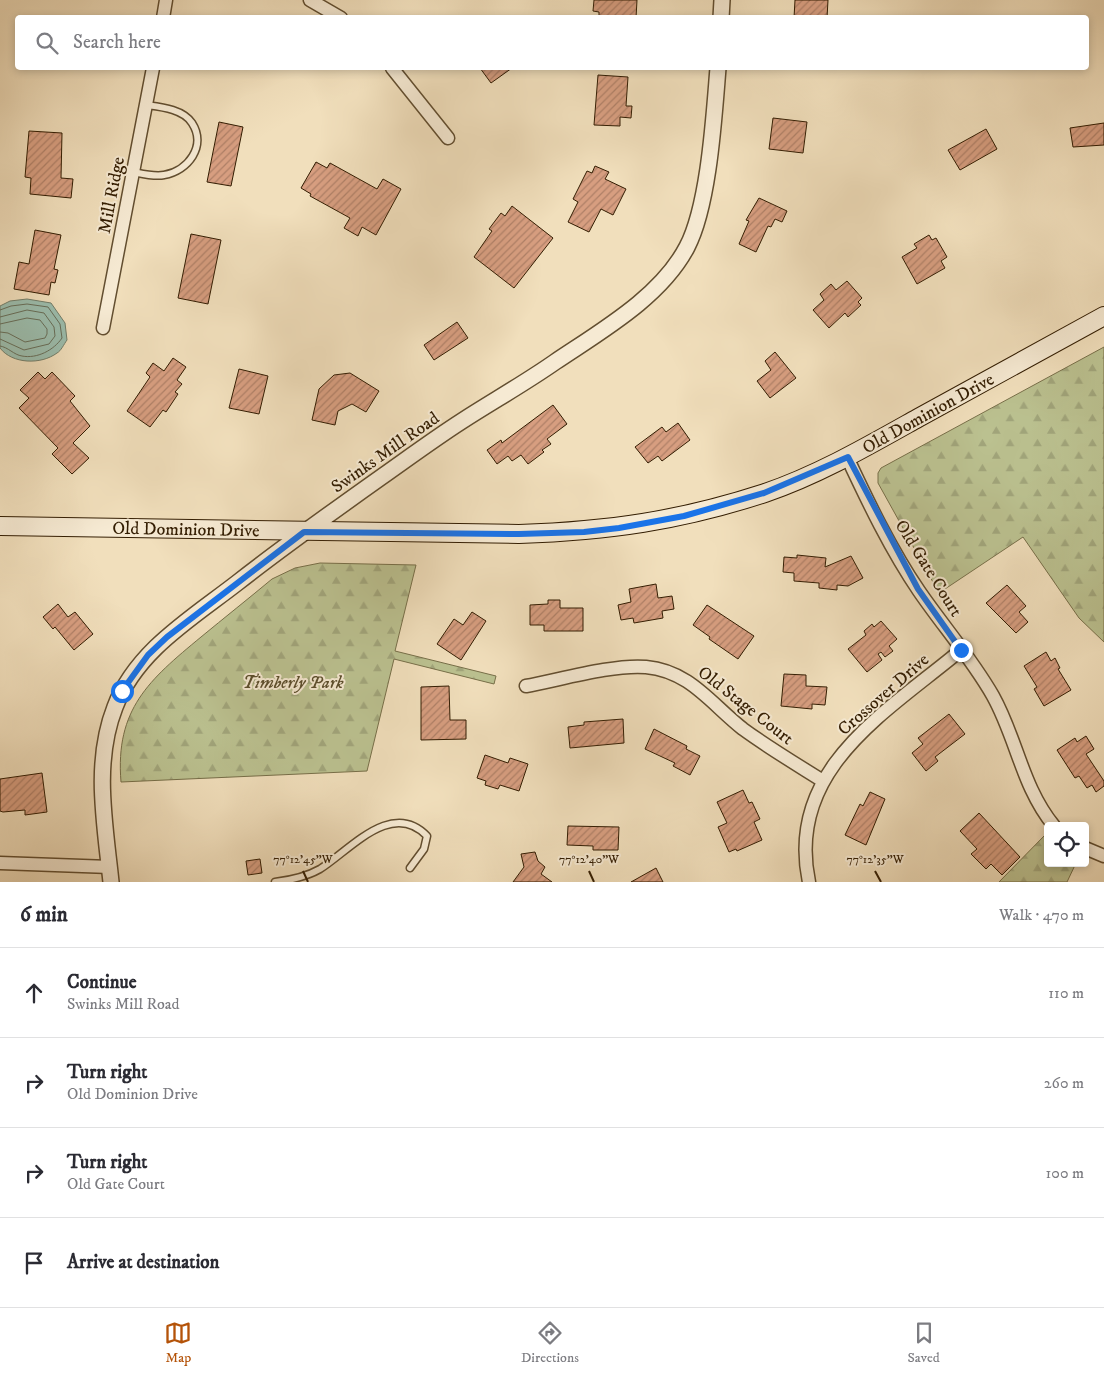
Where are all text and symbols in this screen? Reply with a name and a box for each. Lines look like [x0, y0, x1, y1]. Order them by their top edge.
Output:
search box [15, 15, 1089, 70]
icon: search [33, 29, 61, 57]
text: Search here [73, 31, 161, 54]
street label: Mill Ridge [94, 155, 130, 235]
street label: Old Dominion Drive [859, 369, 998, 459]
street label: Swinks Mill Road [327, 407, 444, 498]
street label: Old Gate Court [890, 516, 967, 621]
street label: Old Dominion Drive [112, 518, 260, 542]
route end [950, 639, 973, 662]
street label: Crossover Drive [833, 649, 934, 740]
street label: Old Stage Court [693, 662, 798, 750]
park label: Timberly Park [242, 672, 344, 694]
route start [111, 680, 134, 703]
map controls [1044, 822, 1089, 867]
button: locate [1044, 822, 1089, 867]
text: 77°12'45"W [273, 852, 334, 867]
text: 77°12'40"W [559, 852, 620, 867]
text: 77°12'35"W [846, 852, 905, 867]
text: 6 min [20, 902, 68, 928]
text: Walk · 470 m [999, 905, 1084, 925]
text: Continue [67, 971, 137, 994]
icon: ahead [20, 979, 48, 1007]
text: 110 m [1048, 983, 1084, 1003]
text: Swinks Mill Road [67, 994, 180, 1014]
text: Turn right [67, 1061, 147, 1084]
icon: right [20, 1069, 48, 1097]
text: 260 m [1044, 1073, 1084, 1093]
text: Old Dominion Drive [67, 1084, 198, 1104]
text: Turn right [67, 1151, 147, 1174]
icon: right [20, 1159, 48, 1187]
text: 100 m [1046, 1163, 1084, 1183]
text: Old Gate Court [67, 1174, 165, 1194]
icon: arrive [20, 1249, 48, 1277]
text: Arrive at destination [67, 1251, 219, 1274]
tab: Map [164, 1319, 192, 1367]
tab: Directions [521, 1319, 579, 1367]
tab: Saved [908, 1319, 940, 1367]

